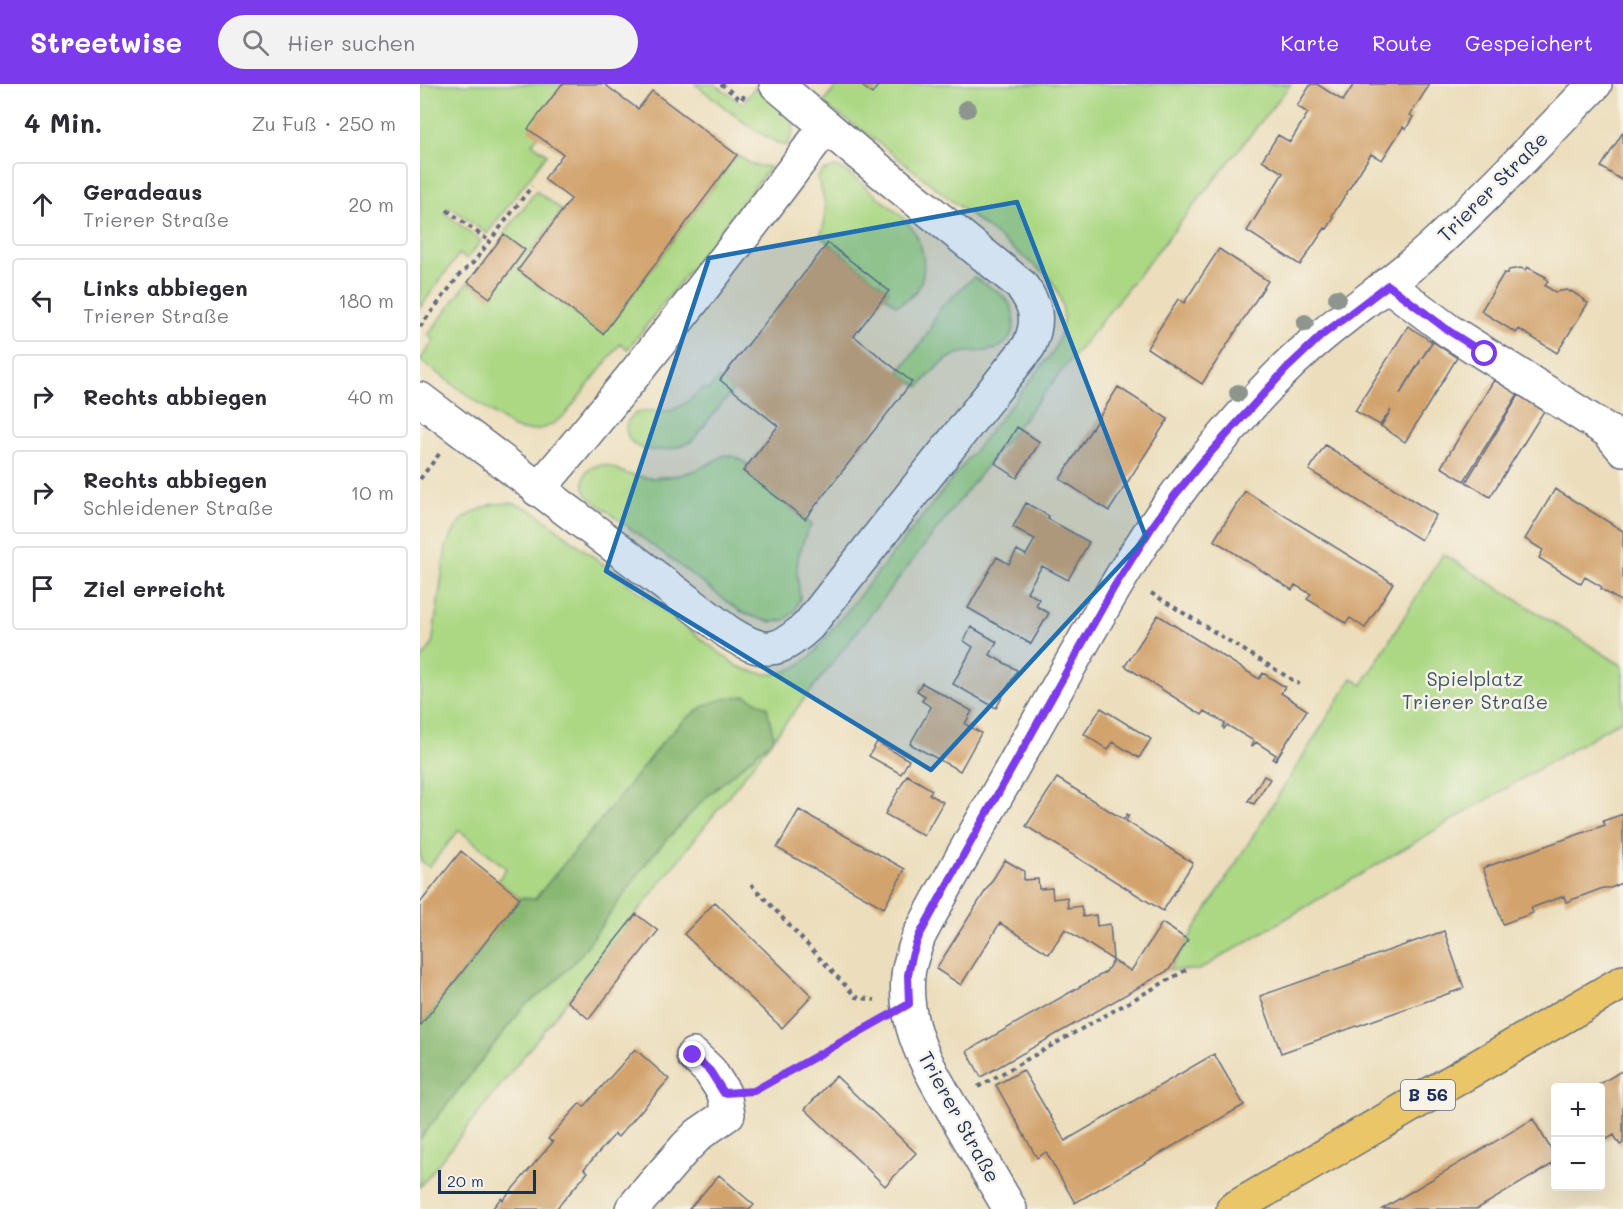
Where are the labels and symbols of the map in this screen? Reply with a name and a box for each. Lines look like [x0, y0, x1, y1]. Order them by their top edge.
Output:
street label: Trierer Straße [1431, 125, 1553, 247]
route start [1471, 340, 1497, 366]
park label: Spielplatz Trierer Straße [1402, 665, 1548, 714]
route end [679, 1041, 705, 1067]
street label: Trierer Straße [913, 1046, 1007, 1187]
road number: B 56 [1401, 1080, 1455, 1110]
scale bar [438, 1167, 536, 1194]

